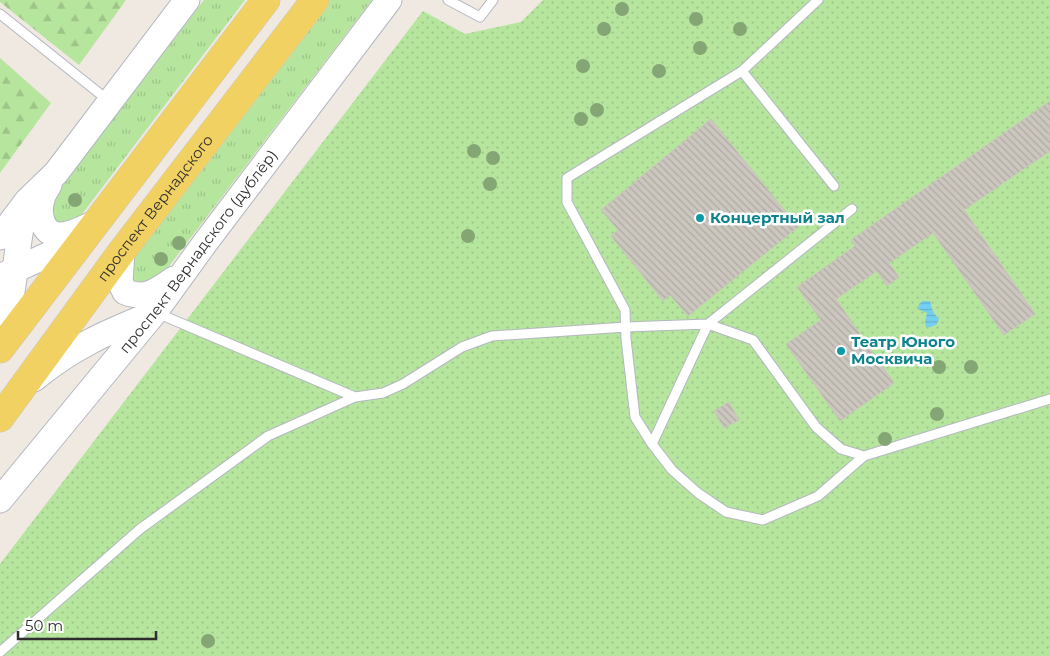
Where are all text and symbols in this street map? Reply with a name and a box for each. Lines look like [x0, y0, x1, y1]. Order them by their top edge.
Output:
street label: проспект Вернадского [93, 131, 217, 285]
street label: проспект Вернадского (дублёр) [115, 146, 281, 357]
place label: Концертный зал [710, 208, 845, 227]
marker: Концертный зал [694, 212, 706, 224]
place label: Театр Юного Москвича [851, 332, 955, 368]
marker: Театр Юного Москвича [835, 345, 847, 357]
scale bar [18, 608, 155, 640]
text: 50 m [25, 616, 63, 635]

